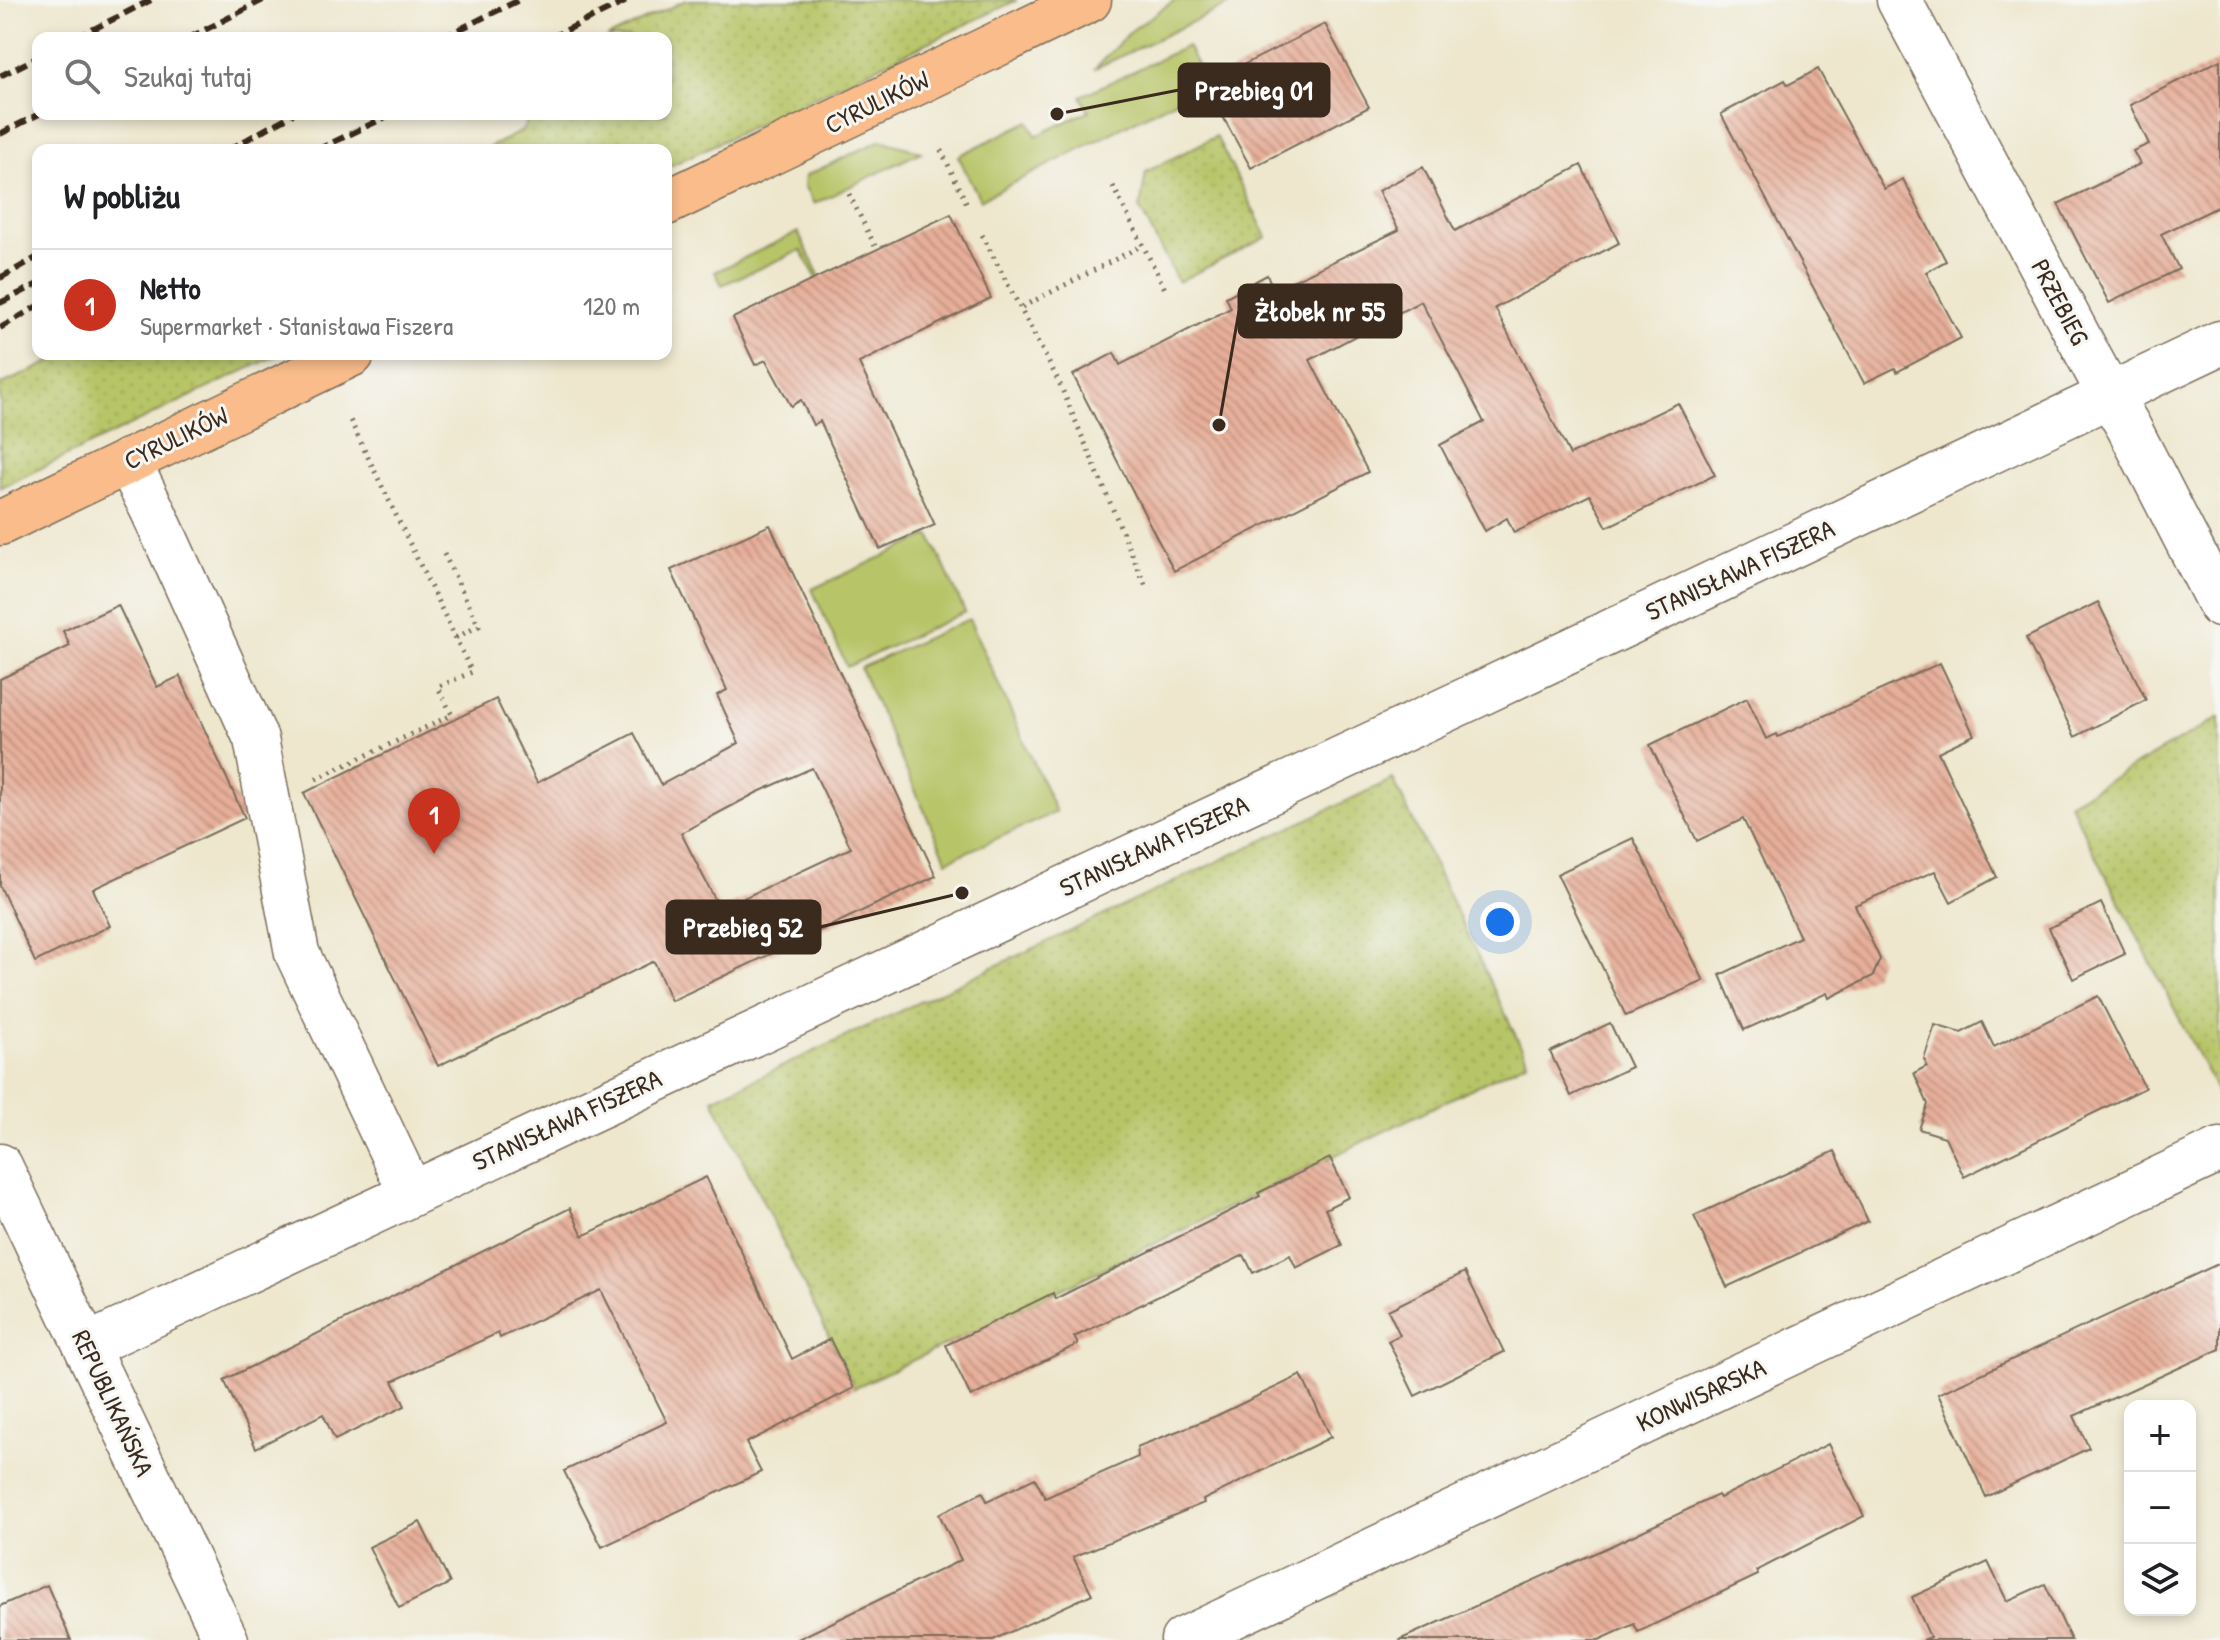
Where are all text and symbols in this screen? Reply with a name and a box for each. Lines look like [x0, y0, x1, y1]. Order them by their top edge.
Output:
search box [32, 32, 672, 120]
icon: search [60, 54, 104, 98]
text: Szukaj tutaj [124, 56, 252, 96]
street label: CYRULIKÓW [819, 61, 935, 142]
callout: Przebieg 01 [1179, 64, 1329, 116]
text: Przebieg 01 [1195, 71, 1313, 110]
text: W pobliżu [64, 173, 180, 219]
street label: PRZEBIEG [2023, 253, 2098, 351]
text: Netto [140, 268, 201, 308]
callout: Żłobek nr 55 [1239, 285, 1401, 337]
text: 1 [85, 288, 95, 323]
text: 120 m [583, 288, 640, 323]
text: Żłobek nr 55 [1255, 292, 1385, 330]
text: Supermarket · Stanisława Fiszera [140, 308, 453, 343]
street label: CYRULIKÓW [118, 397, 234, 478]
street label: STANISŁAWA FISZERA [1640, 510, 1840, 629]
street label: STANISŁAWA FISZERA [1054, 786, 1254, 905]
pin: 1 [408, 788, 460, 854]
callout: Przebieg 52 [667, 901, 820, 953]
your location [1480, 902, 1520, 942]
text: Przebieg 52 [683, 908, 804, 947]
street label: STANISŁAWA FISZERA [467, 1060, 667, 1179]
street label: REPUBLIKAŃSKA [64, 1324, 163, 1482]
street label: KONWISARSKA [1631, 1349, 1771, 1440]
map controls [2124, 1400, 2196, 1616]
button: + [2124, 1400, 2196, 1472]
button: − [2124, 1472, 2196, 1544]
button: layers [2124, 1544, 2196, 1616]

